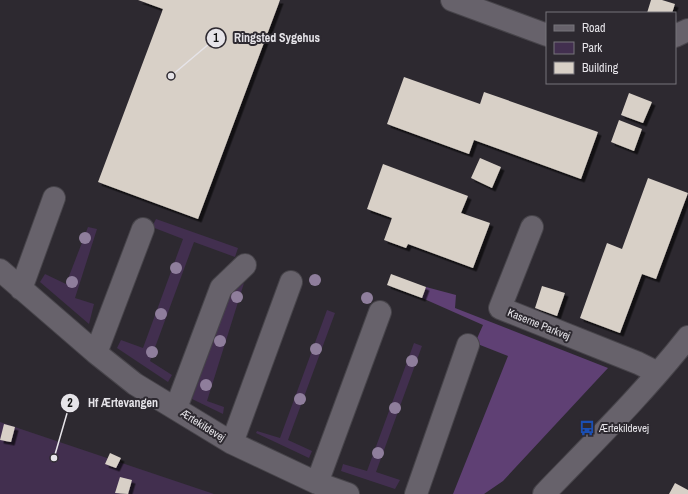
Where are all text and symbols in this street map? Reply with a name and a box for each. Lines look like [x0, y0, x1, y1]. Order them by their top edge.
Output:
legend [546, 12, 676, 84]
text: Road [582, 20, 606, 36]
callout: Ringsted Sygehus [206, 26, 328, 50]
text: 1 [213, 30, 219, 46]
text: Ringsted Sygehus [234, 30, 320, 46]
text: Park [582, 40, 602, 56]
text: Building [582, 60, 619, 76]
street label: Kaserne Parkvej [506, 305, 572, 343]
callout: Hf Ærtevangen [60, 391, 166, 415]
text: 2 [67, 395, 73, 411]
text: Hf Ærtevangen [88, 395, 158, 411]
street label: Ærtekildevej [177, 405, 228, 444]
bus stop icon: Ærtekildevej [578, 419, 596, 437]
place label: Ærtekildevej [598, 421, 649, 435]

